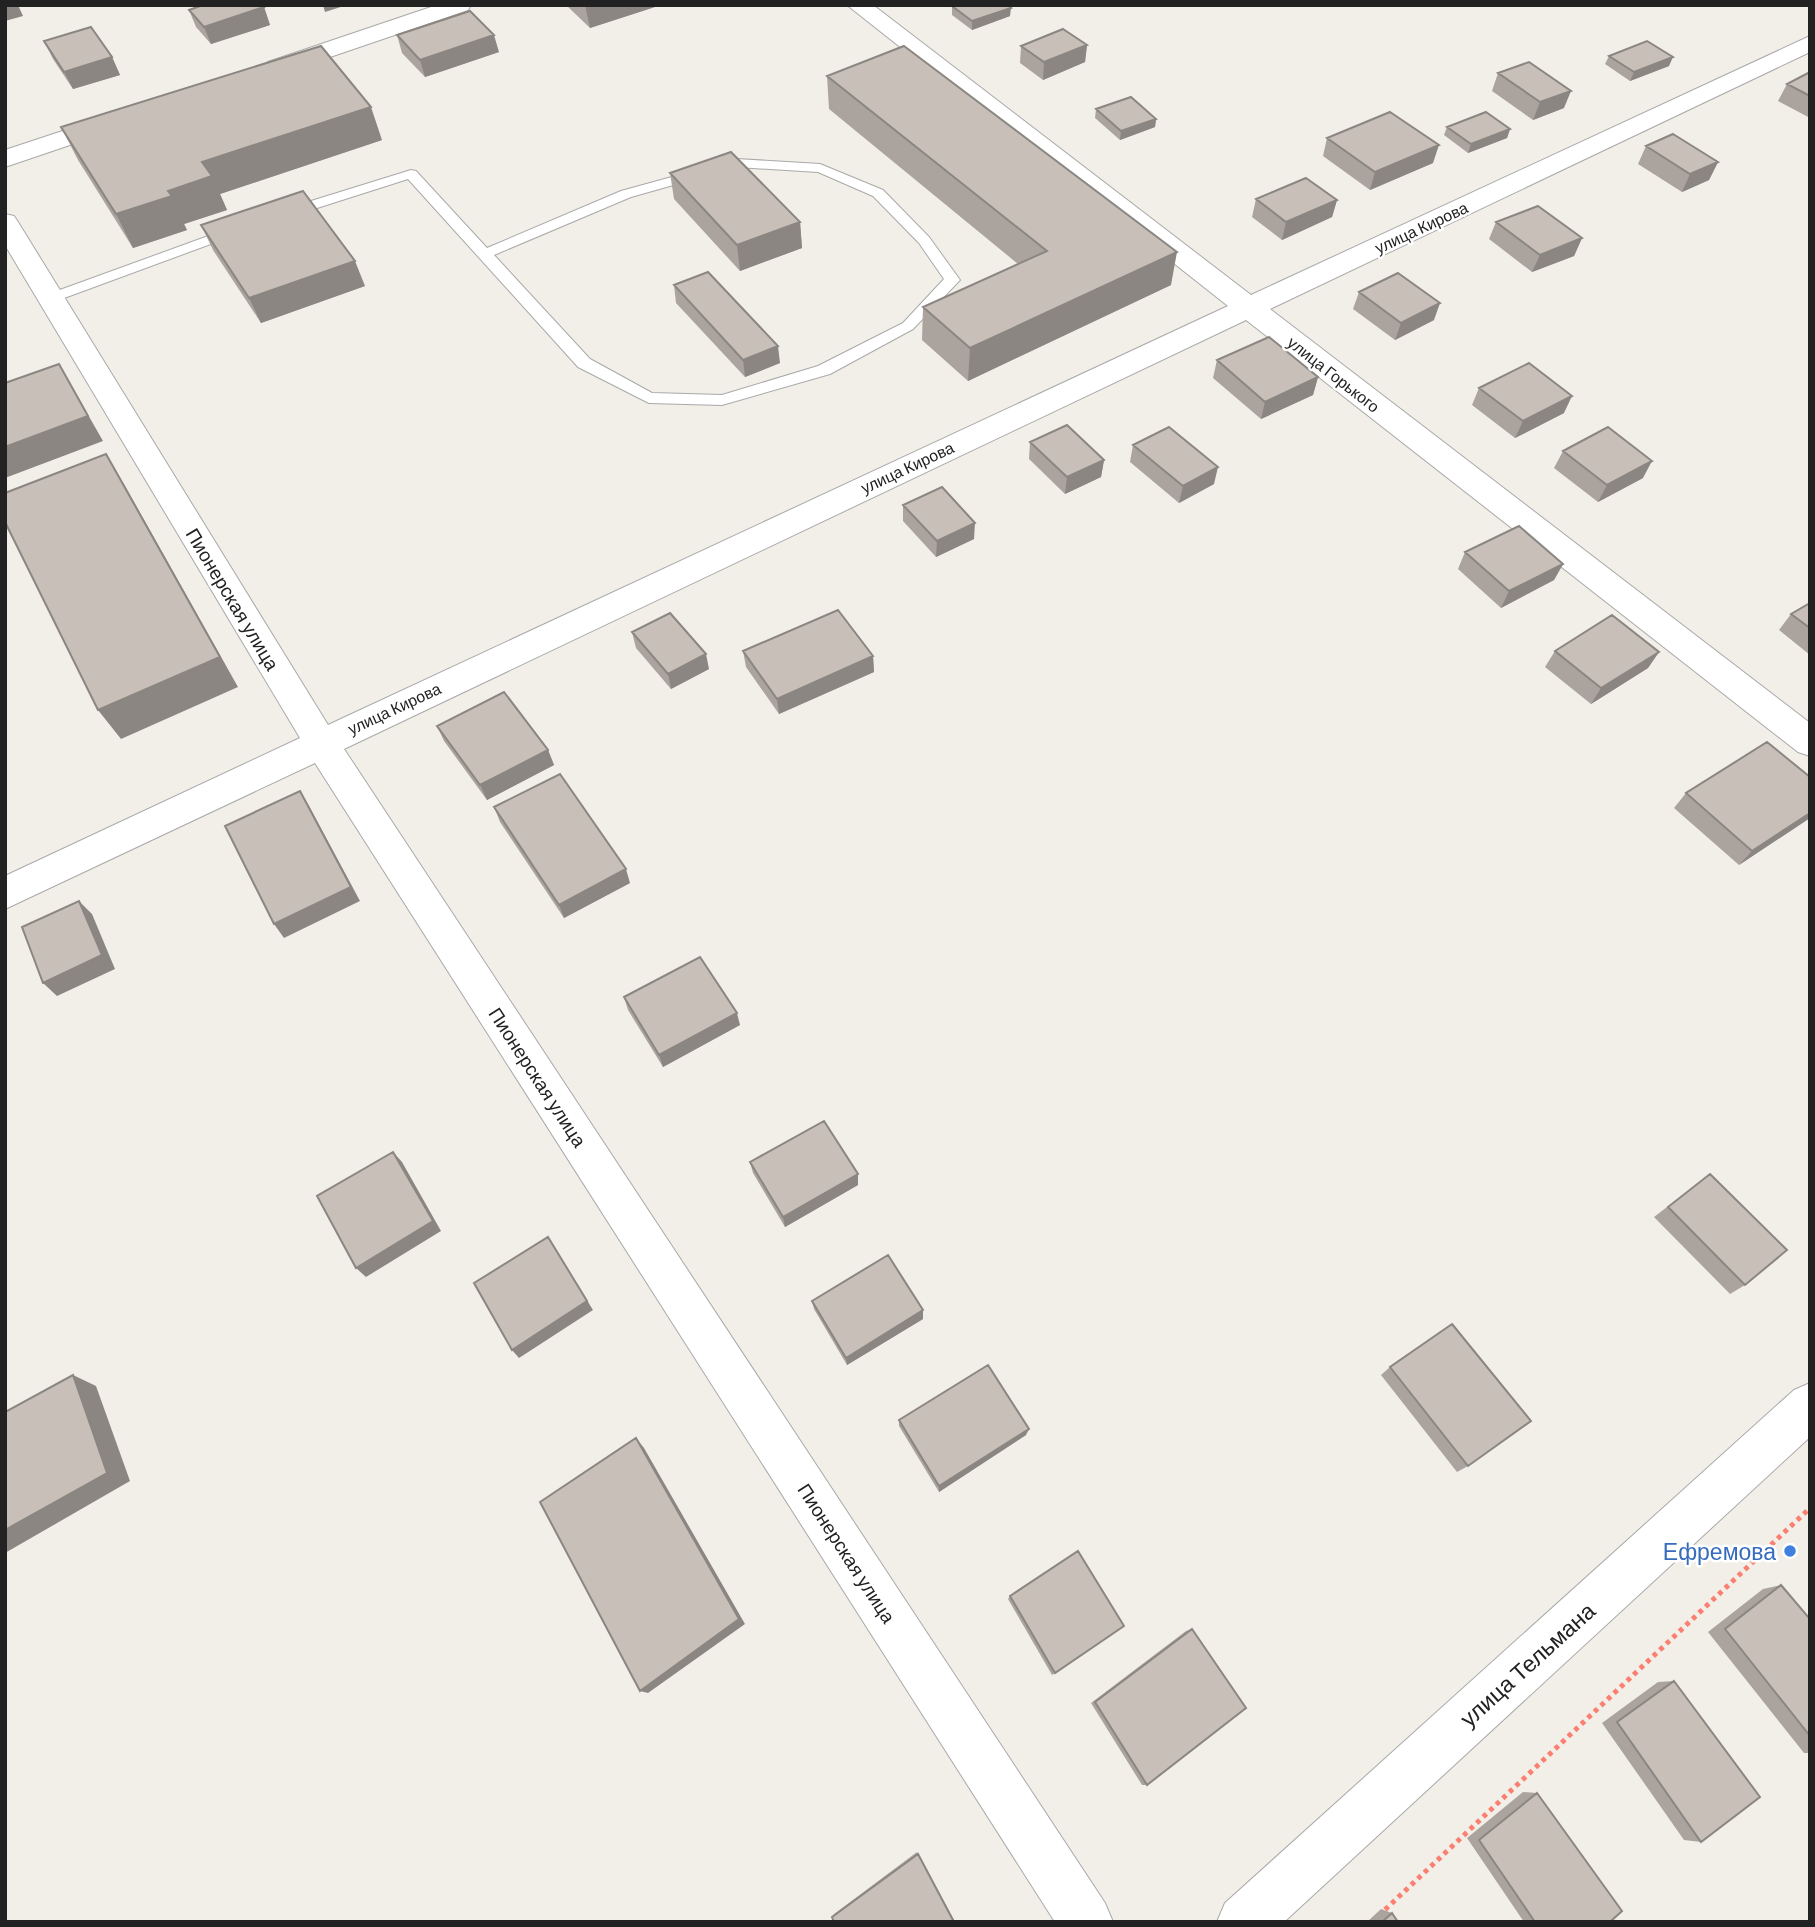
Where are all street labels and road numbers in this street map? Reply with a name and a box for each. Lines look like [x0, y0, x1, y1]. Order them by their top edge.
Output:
street label: улица Кирова [1371, 197, 1471, 257]
street label: улица Горького [1284, 332, 1384, 416]
street label: улица Кирова [857, 437, 957, 497]
street label: Пионерская улица [182, 524, 285, 675]
street label: улица Кирова [344, 678, 444, 738]
street label: Пионерская улица [484, 1003, 592, 1151]
street label: Пионерская улица [793, 1479, 901, 1627]
street label: улица Тельмана [1454, 1596, 1600, 1732]

